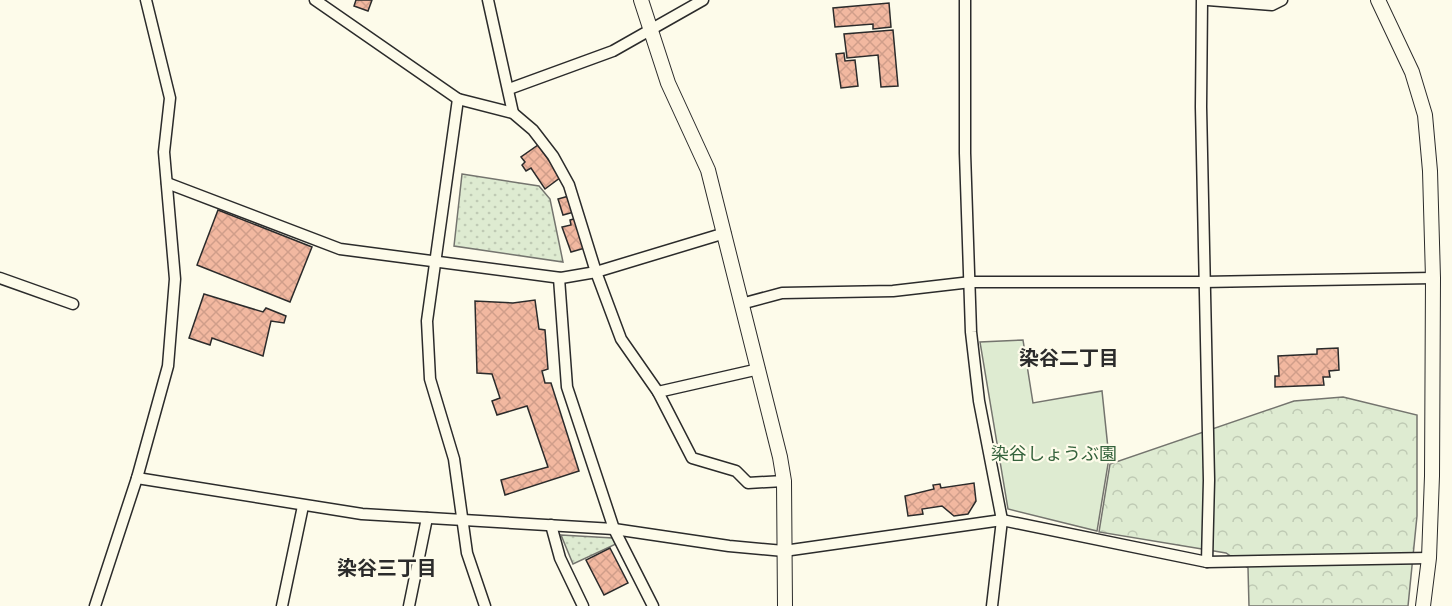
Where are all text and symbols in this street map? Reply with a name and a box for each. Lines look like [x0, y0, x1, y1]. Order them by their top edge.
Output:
district label: 染谷二丁目 [1019, 346, 1119, 370]
park label: 染谷しょうぶ園 [991, 443, 1117, 465]
district label: 染谷三丁目 [337, 556, 437, 580]

